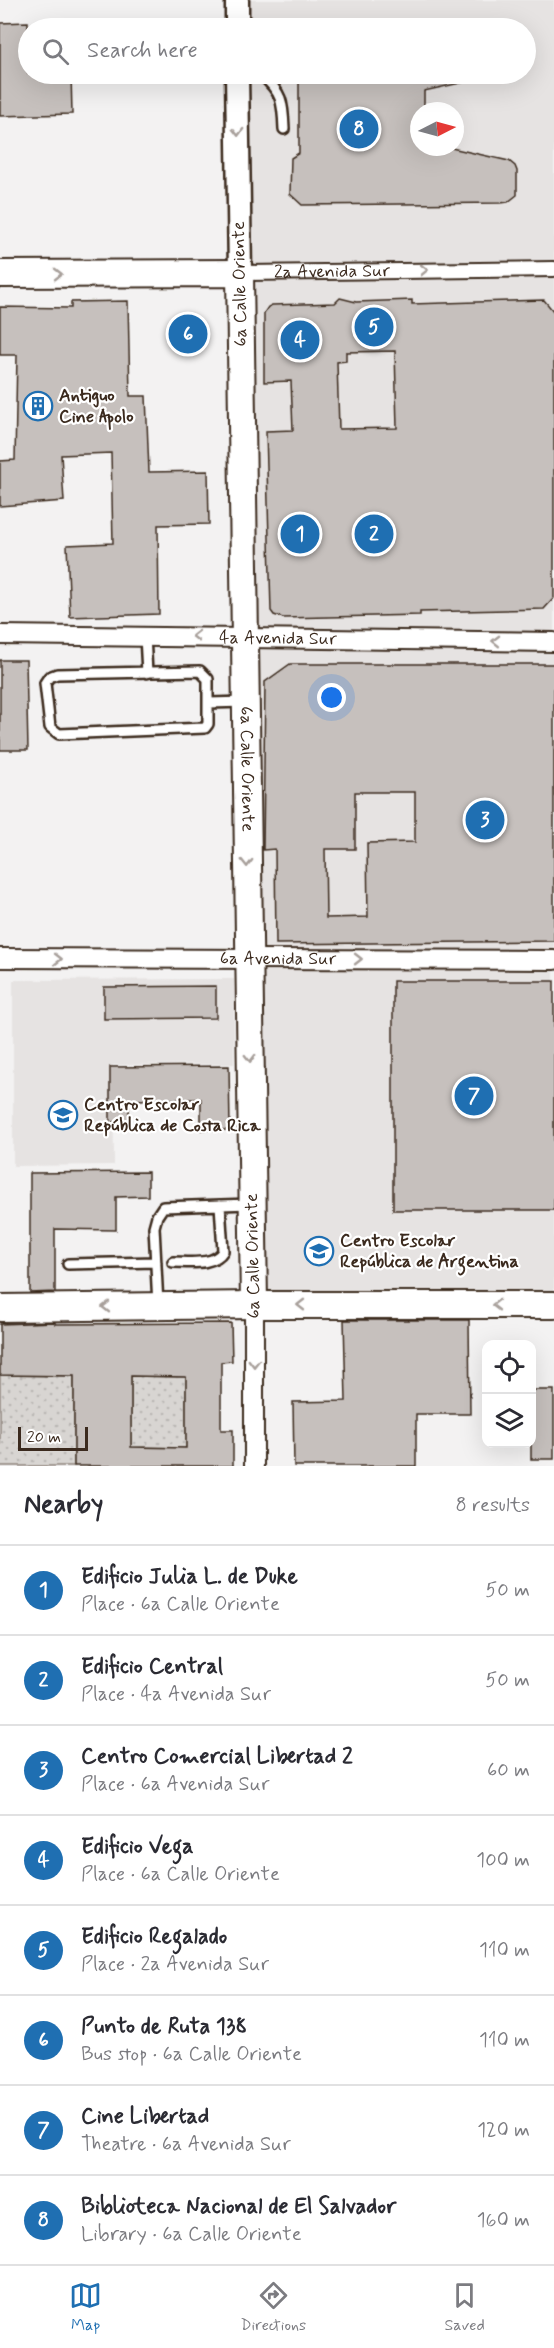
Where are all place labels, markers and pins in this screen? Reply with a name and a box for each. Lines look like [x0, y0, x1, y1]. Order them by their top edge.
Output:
pin: 8 [340, 106, 378, 152]
pin: 5 [354, 304, 394, 350]
pin: 6 [168, 312, 207, 356]
pin: 4 [280, 318, 320, 362]
place label: Antiguo Cine Apolo [59, 384, 134, 430]
building icon: Antiguo Cine Apolo [22, 390, 54, 422]
pin: 1 [280, 512, 320, 556]
pin: 2 [354, 512, 394, 556]
pin: 3 [466, 798, 504, 842]
pin: 7 [454, 1074, 494, 1118]
place label: Centro Escolar República de Costa Rica [84, 1093, 262, 1138]
school or university icon: Centro Escolar República de Costa Rica [47, 1099, 79, 1131]
place label: Centro Escolar República de Argentina [340, 1229, 519, 1276]
school or university icon: Centro Escolar República de Argentina [303, 1235, 335, 1267]

